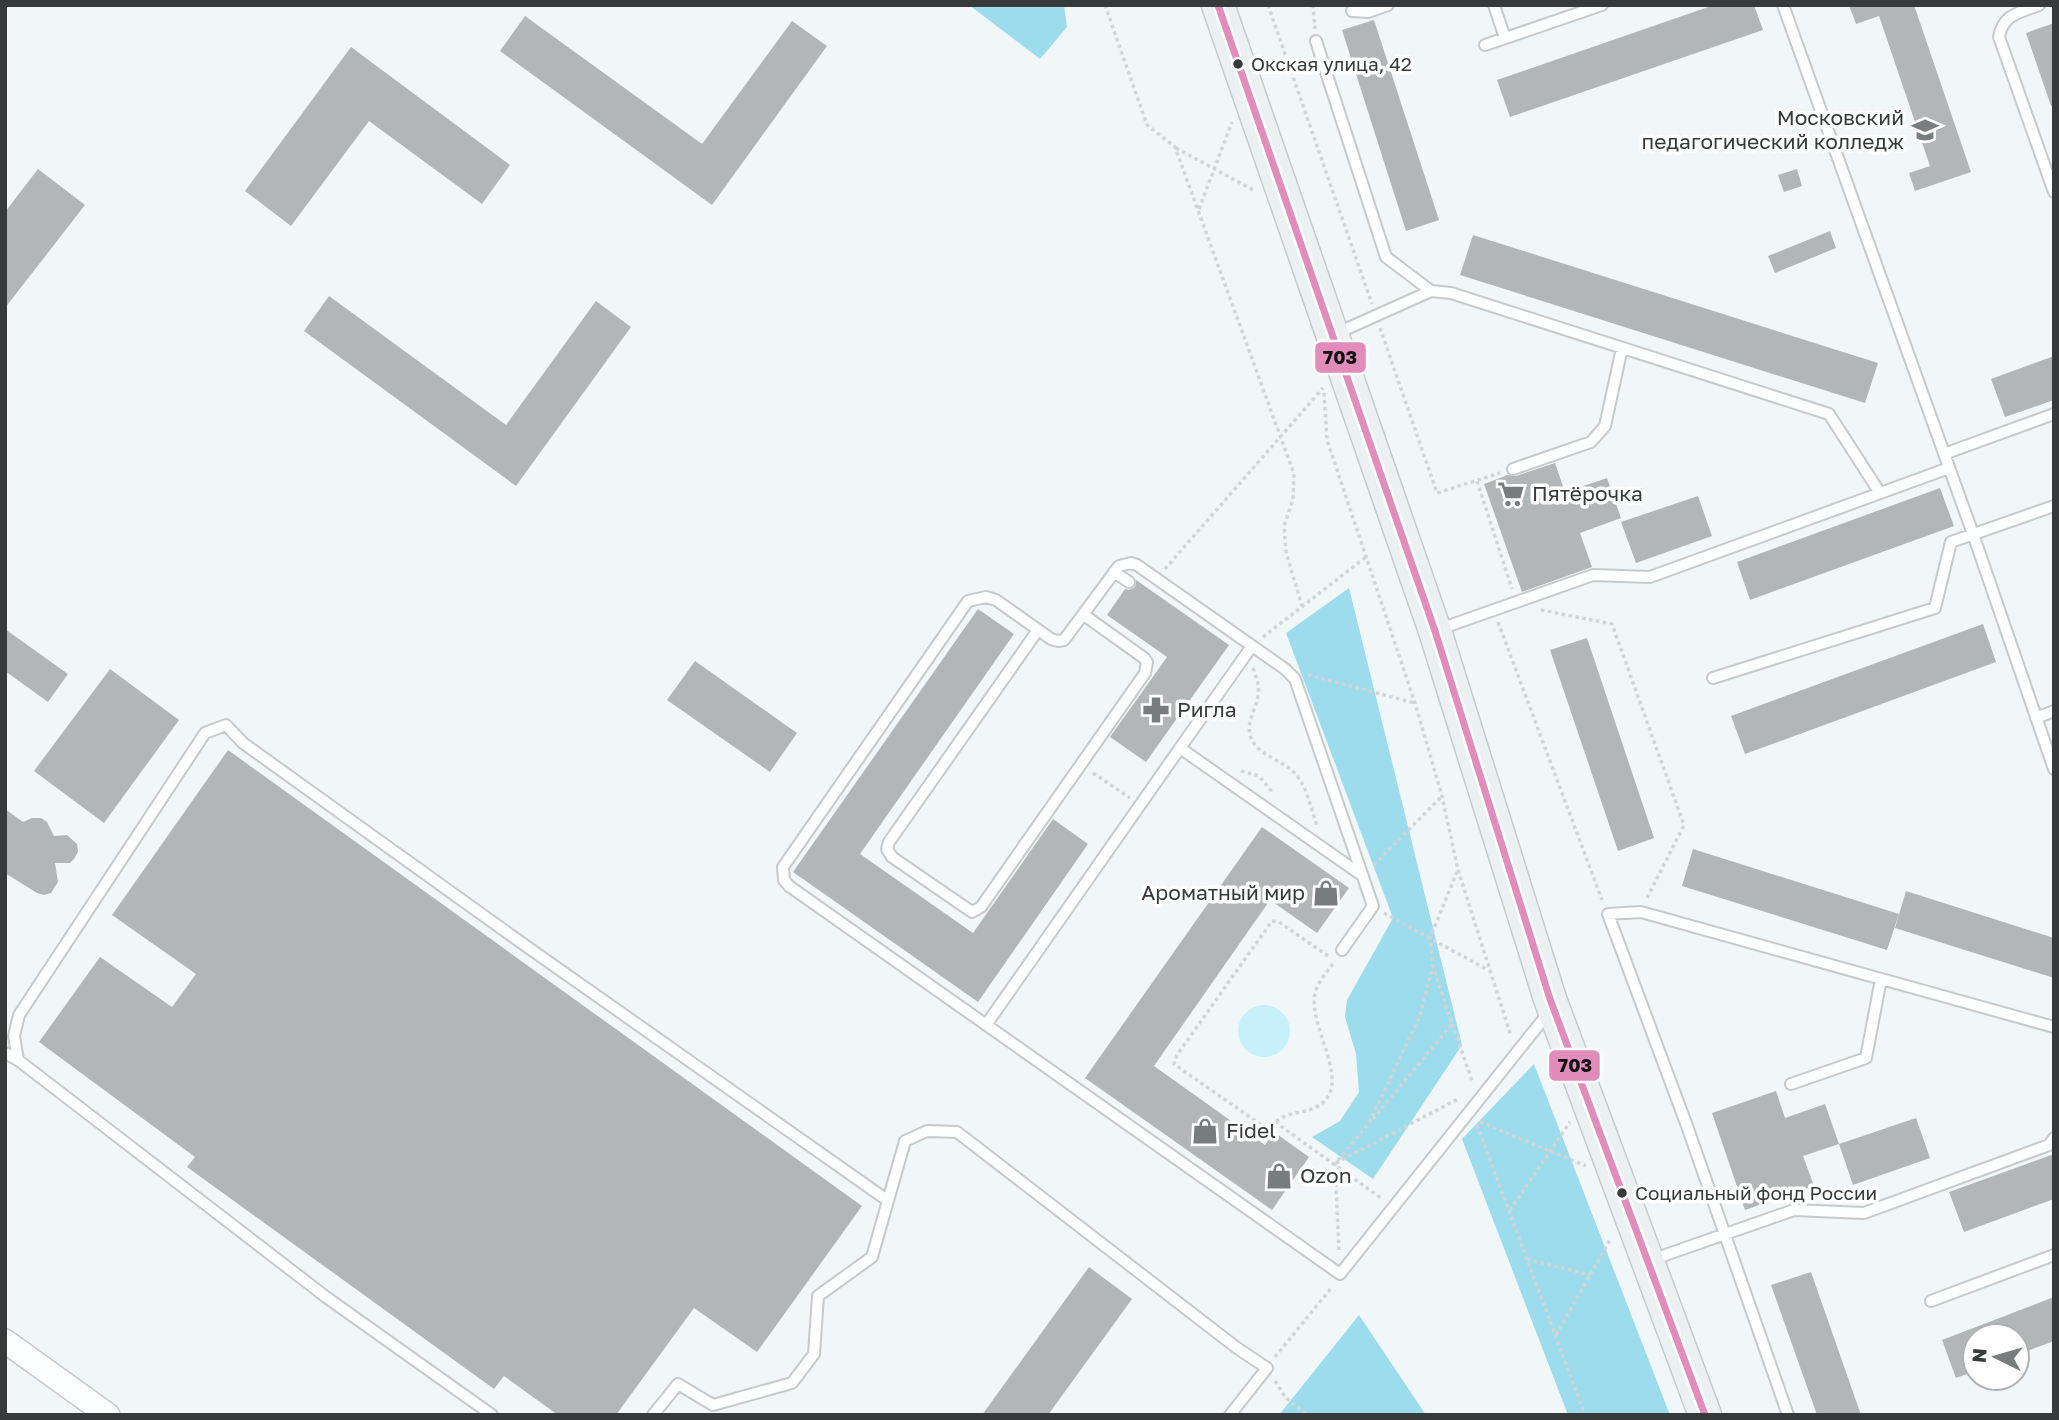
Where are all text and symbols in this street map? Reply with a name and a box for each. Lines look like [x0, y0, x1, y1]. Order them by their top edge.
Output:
place label: Окская улица, 42 [1251, 52, 1412, 75]
marker: Окская улица, 42 [1231, 57, 1245, 71]
place label: Московский педагогический колледж [1642, 104, 1904, 154]
school or university icon: Московский педагогический колледж [1910, 115, 1940, 145]
line badge: 703 [1314, 341, 1367, 374]
text: 703 [1323, 345, 1357, 368]
supermarket icon: Пятёрочка [1496, 479, 1526, 509]
place label: Пятёрочка [1532, 480, 1643, 506]
pharmacy icon: Ригла [1141, 695, 1171, 725]
place label: Ригла [1177, 696, 1237, 722]
shop icon: Ароматный мир [1311, 878, 1341, 908]
place label: Ароматный мир [1141, 879, 1305, 905]
line badge: 703 [1548, 1049, 1601, 1082]
text: 703 [1558, 1053, 1592, 1076]
shop icon: Fidel [1190, 1116, 1220, 1146]
place label: Fidel [1226, 1117, 1276, 1143]
shop icon: Ozon [1264, 1161, 1294, 1191]
place label: Ozon [1300, 1162, 1352, 1188]
place label: Социальный фонд России [1635, 1181, 1877, 1204]
marker: Социальный фонд России [1615, 1186, 1629, 1200]
north arrow [1961, 1322, 2031, 1392]
text: N [1966, 1347, 1991, 1364]

